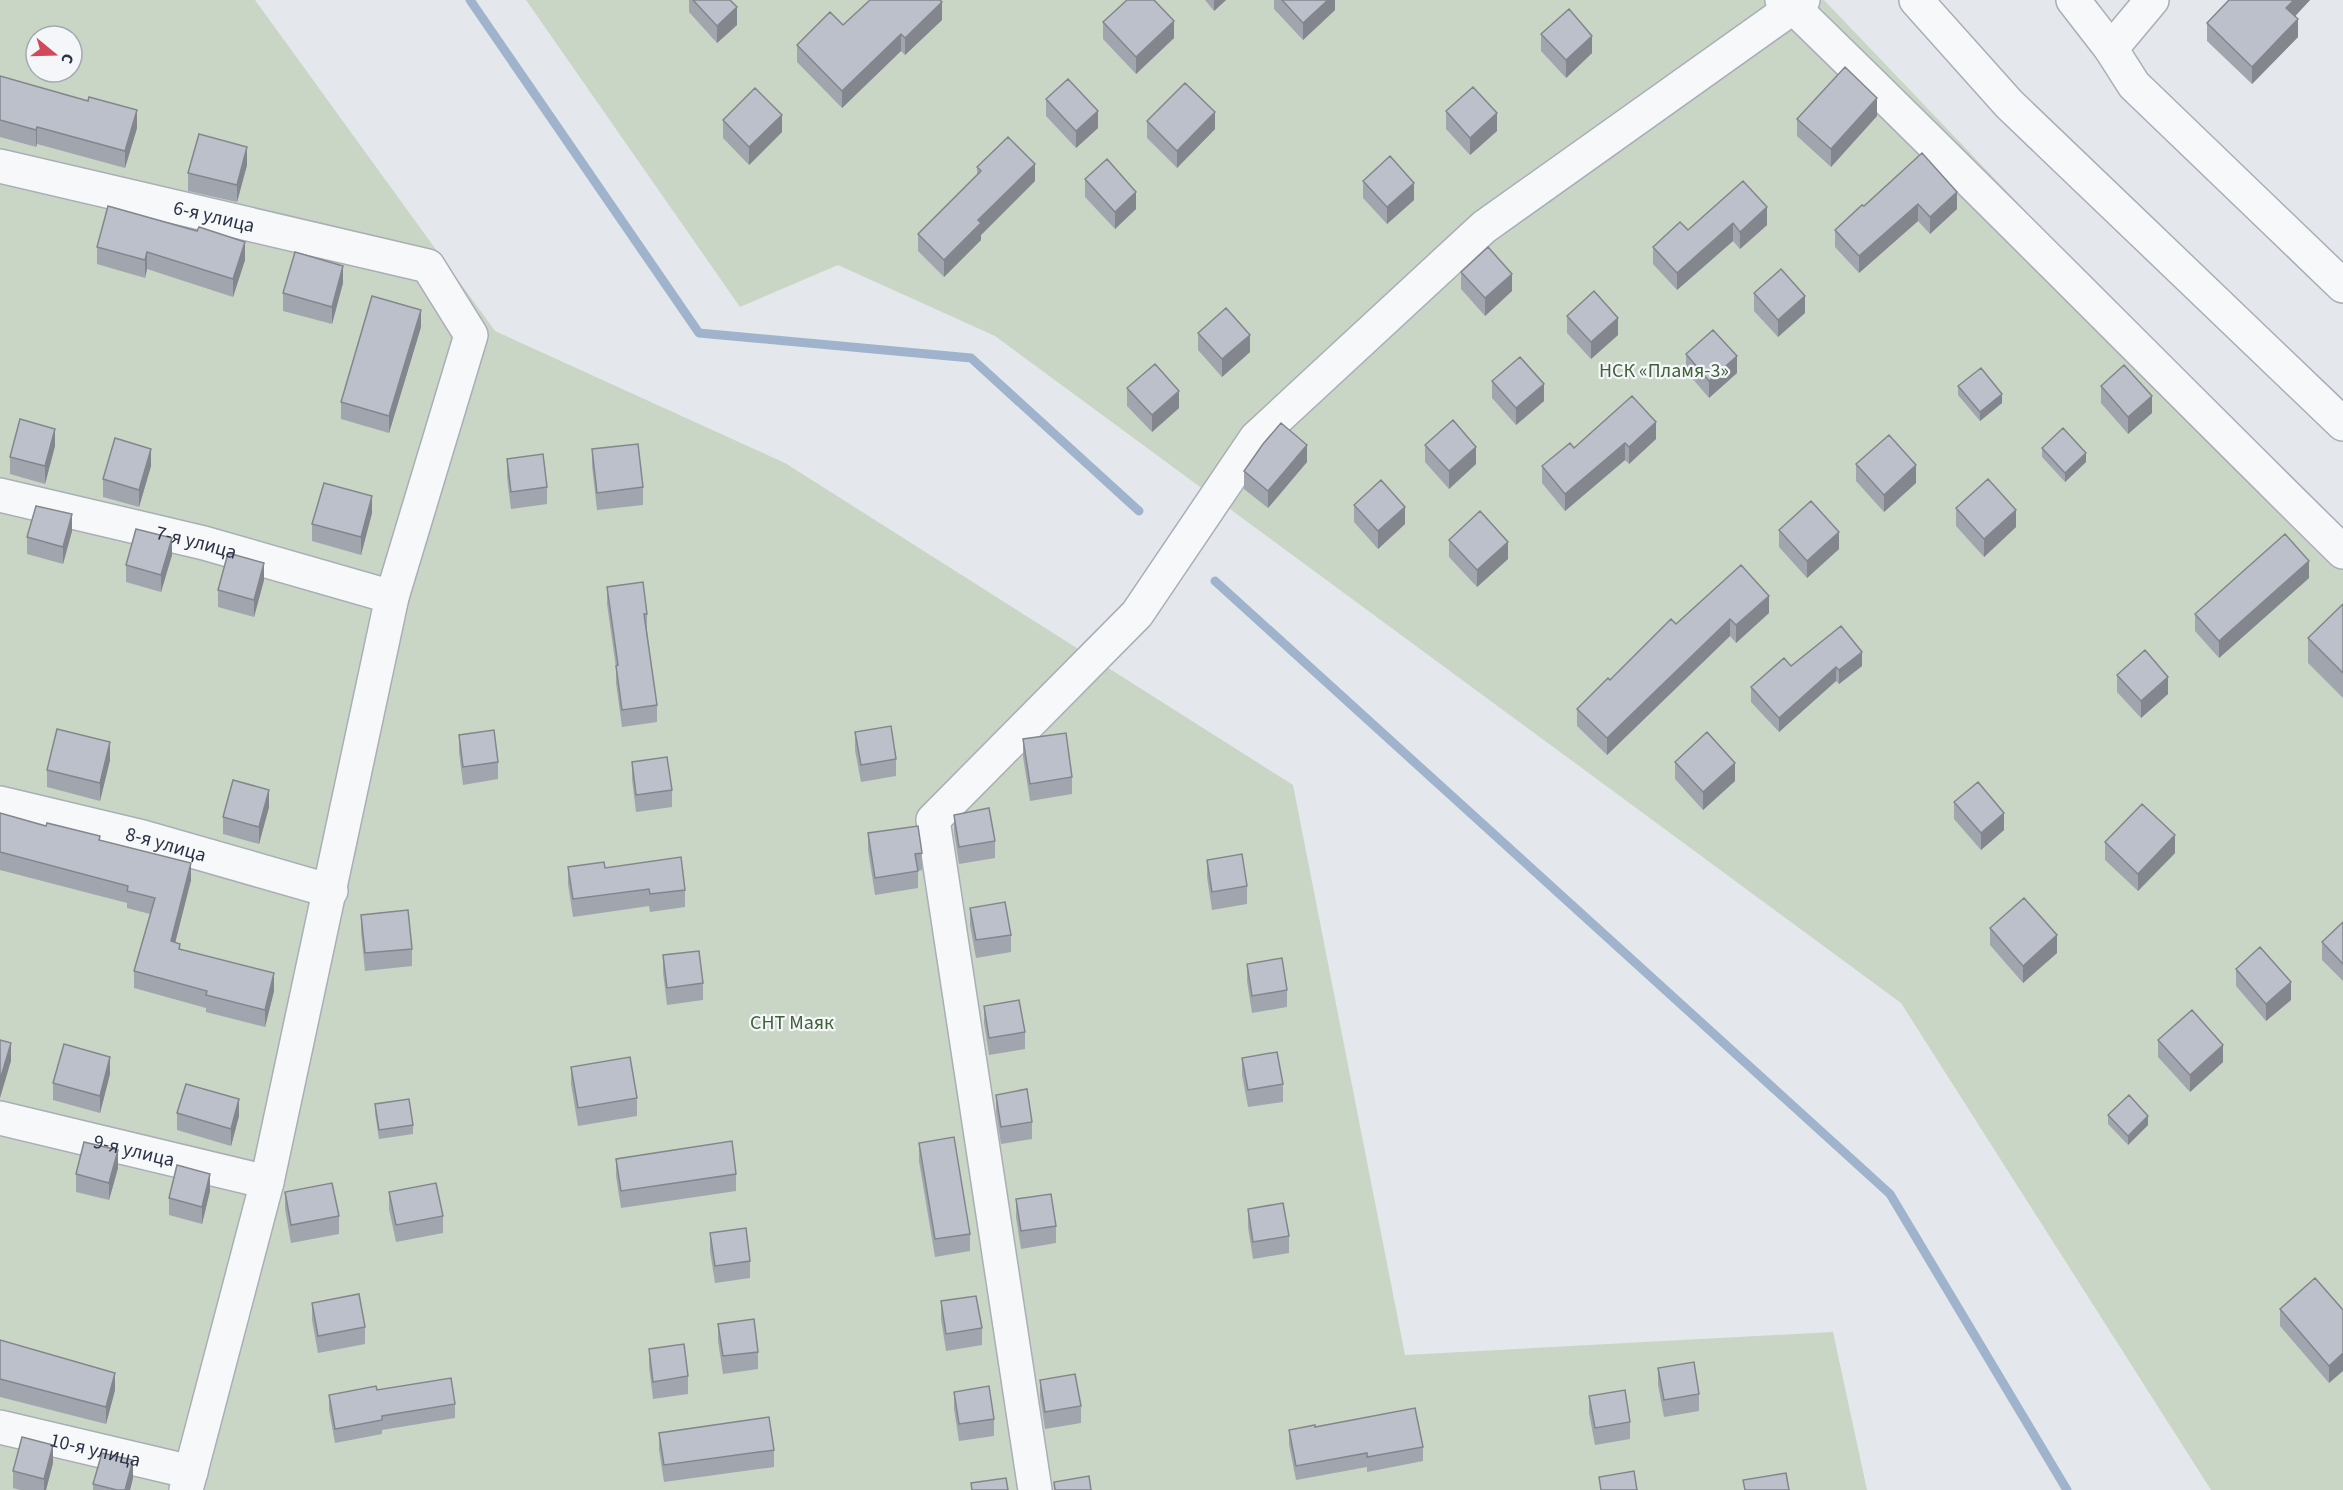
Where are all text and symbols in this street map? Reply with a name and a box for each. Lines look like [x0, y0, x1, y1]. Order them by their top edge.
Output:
north arrow [24, 24, 84, 84]
text: С [55, 51, 79, 67]
street label: 6-я улица [171, 194, 257, 240]
park label: НСК «Пламя-3» [1599, 357, 1729, 385]
street label: 7-я улица [153, 519, 240, 567]
street label: 8-я улица [123, 820, 209, 869]
park label: СНТ Маяк [750, 1009, 834, 1037]
street label: 9-я улица [90, 1128, 177, 1174]
street label: 10-я улица [47, 1426, 143, 1475]

